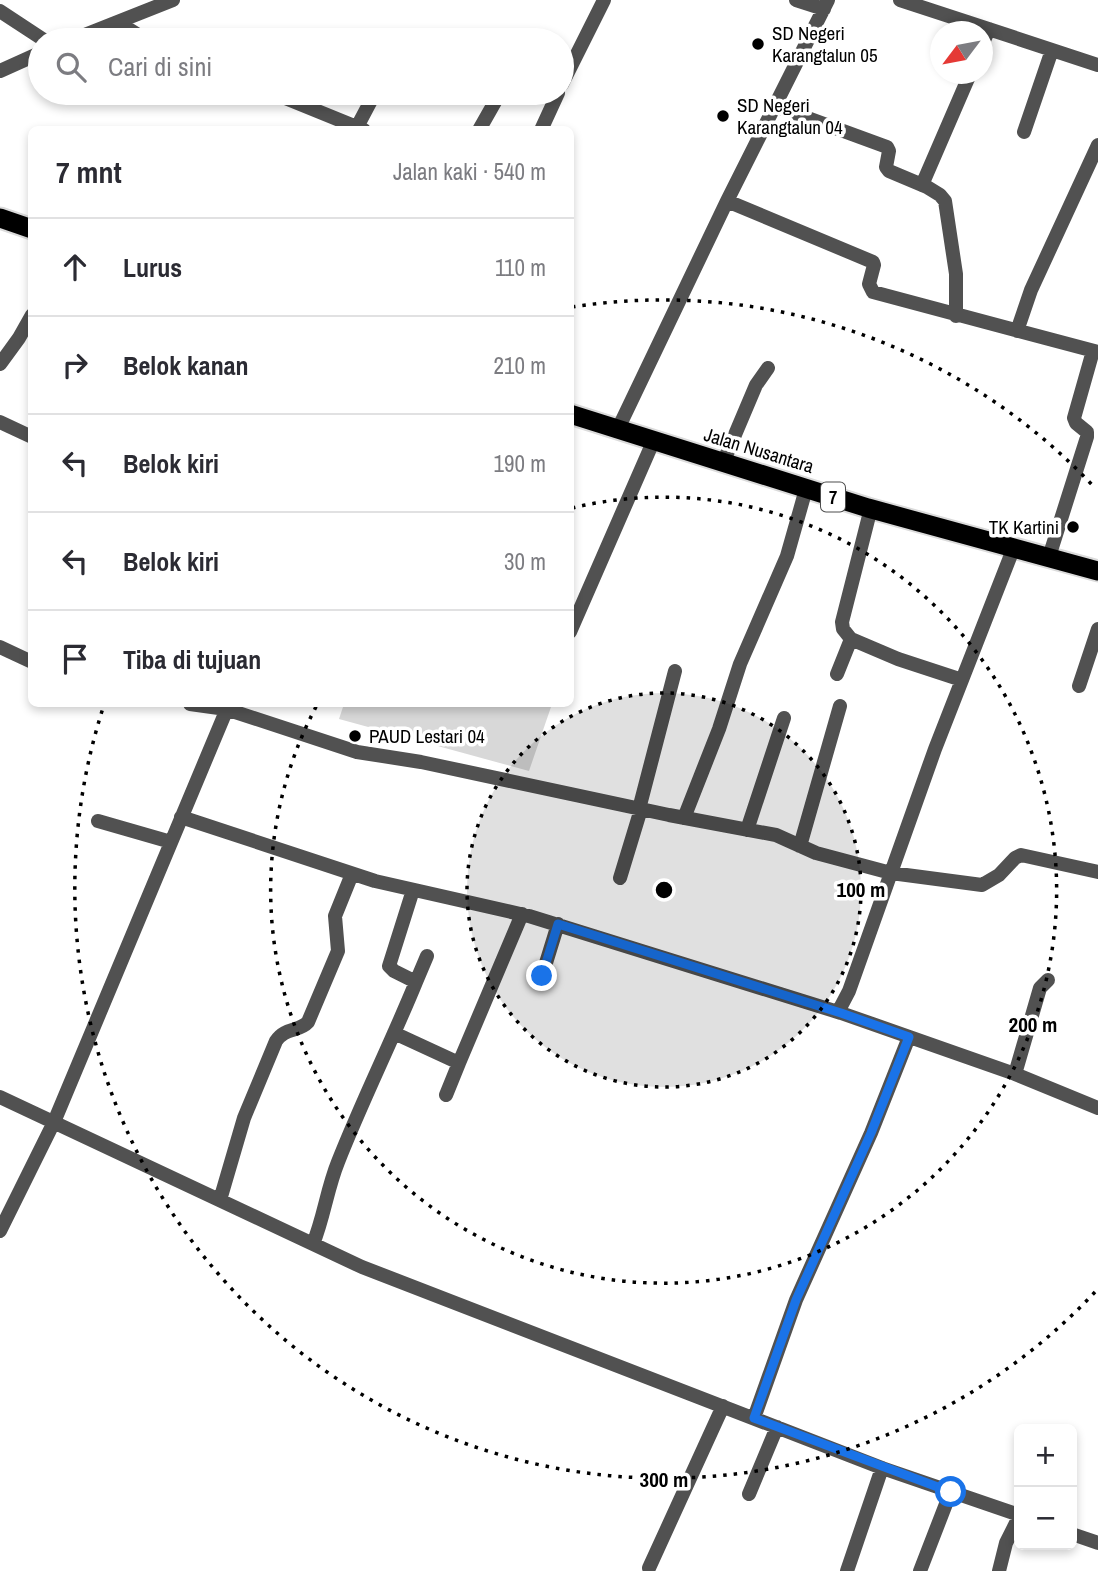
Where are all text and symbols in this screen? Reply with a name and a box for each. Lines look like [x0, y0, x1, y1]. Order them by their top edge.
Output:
place label: SD Negeri Karangtalun 05 [772, 20, 878, 68]
north arrow [930, 21, 993, 84]
search box [28, 28, 574, 105]
marker: SD Negeri Karangtalun 05 [750, 36, 766, 52]
icon: search [52, 48, 90, 86]
text: Cari di sini [108, 49, 212, 84]
place label: SD Negeri Karangtalun 04 [737, 92, 843, 140]
marker: SD Negeri Karangtalun 04 [715, 108, 731, 124]
text: 7 mnt [56, 152, 122, 192]
text: Jalan kaki · 540 m [393, 156, 546, 187]
icon: ahead [56, 248, 94, 286]
text: Lurus [123, 250, 182, 285]
text: 110 m [495, 252, 546, 283]
icon: right [56, 346, 94, 384]
text: Belok kanan [123, 348, 249, 383]
text: 210 m [494, 350, 546, 381]
street label: Jalan Nusantara [701, 421, 817, 479]
icon: left [56, 444, 94, 482]
text: Belok kiri [123, 446, 219, 481]
text: 190 m [494, 448, 546, 479]
road number: 7 [821, 482, 845, 512]
place label: TK Kartini [989, 514, 1059, 540]
marker: TK Kartini [1065, 519, 1081, 535]
icon: left [56, 542, 94, 580]
text: Belok kiri [123, 544, 219, 579]
text: 30 m [504, 546, 546, 577]
icon: arrive [56, 640, 94, 678]
text: Tiba di tujuan [123, 642, 261, 677]
place label: PAUD Lestari 04 [369, 723, 485, 749]
marker: PAUD Lestari 04 [347, 728, 363, 744]
text: 100 m [837, 875, 885, 904]
centre of rings [652, 878, 676, 902]
route end [526, 960, 557, 991]
text: 200 m [1009, 1010, 1057, 1039]
map controls [1014, 1424, 1077, 1550]
button: + [1014, 1424, 1077, 1487]
text: 300 m [640, 1465, 688, 1494]
route start [935, 1476, 966, 1507]
button: − [1014, 1487, 1077, 1550]

